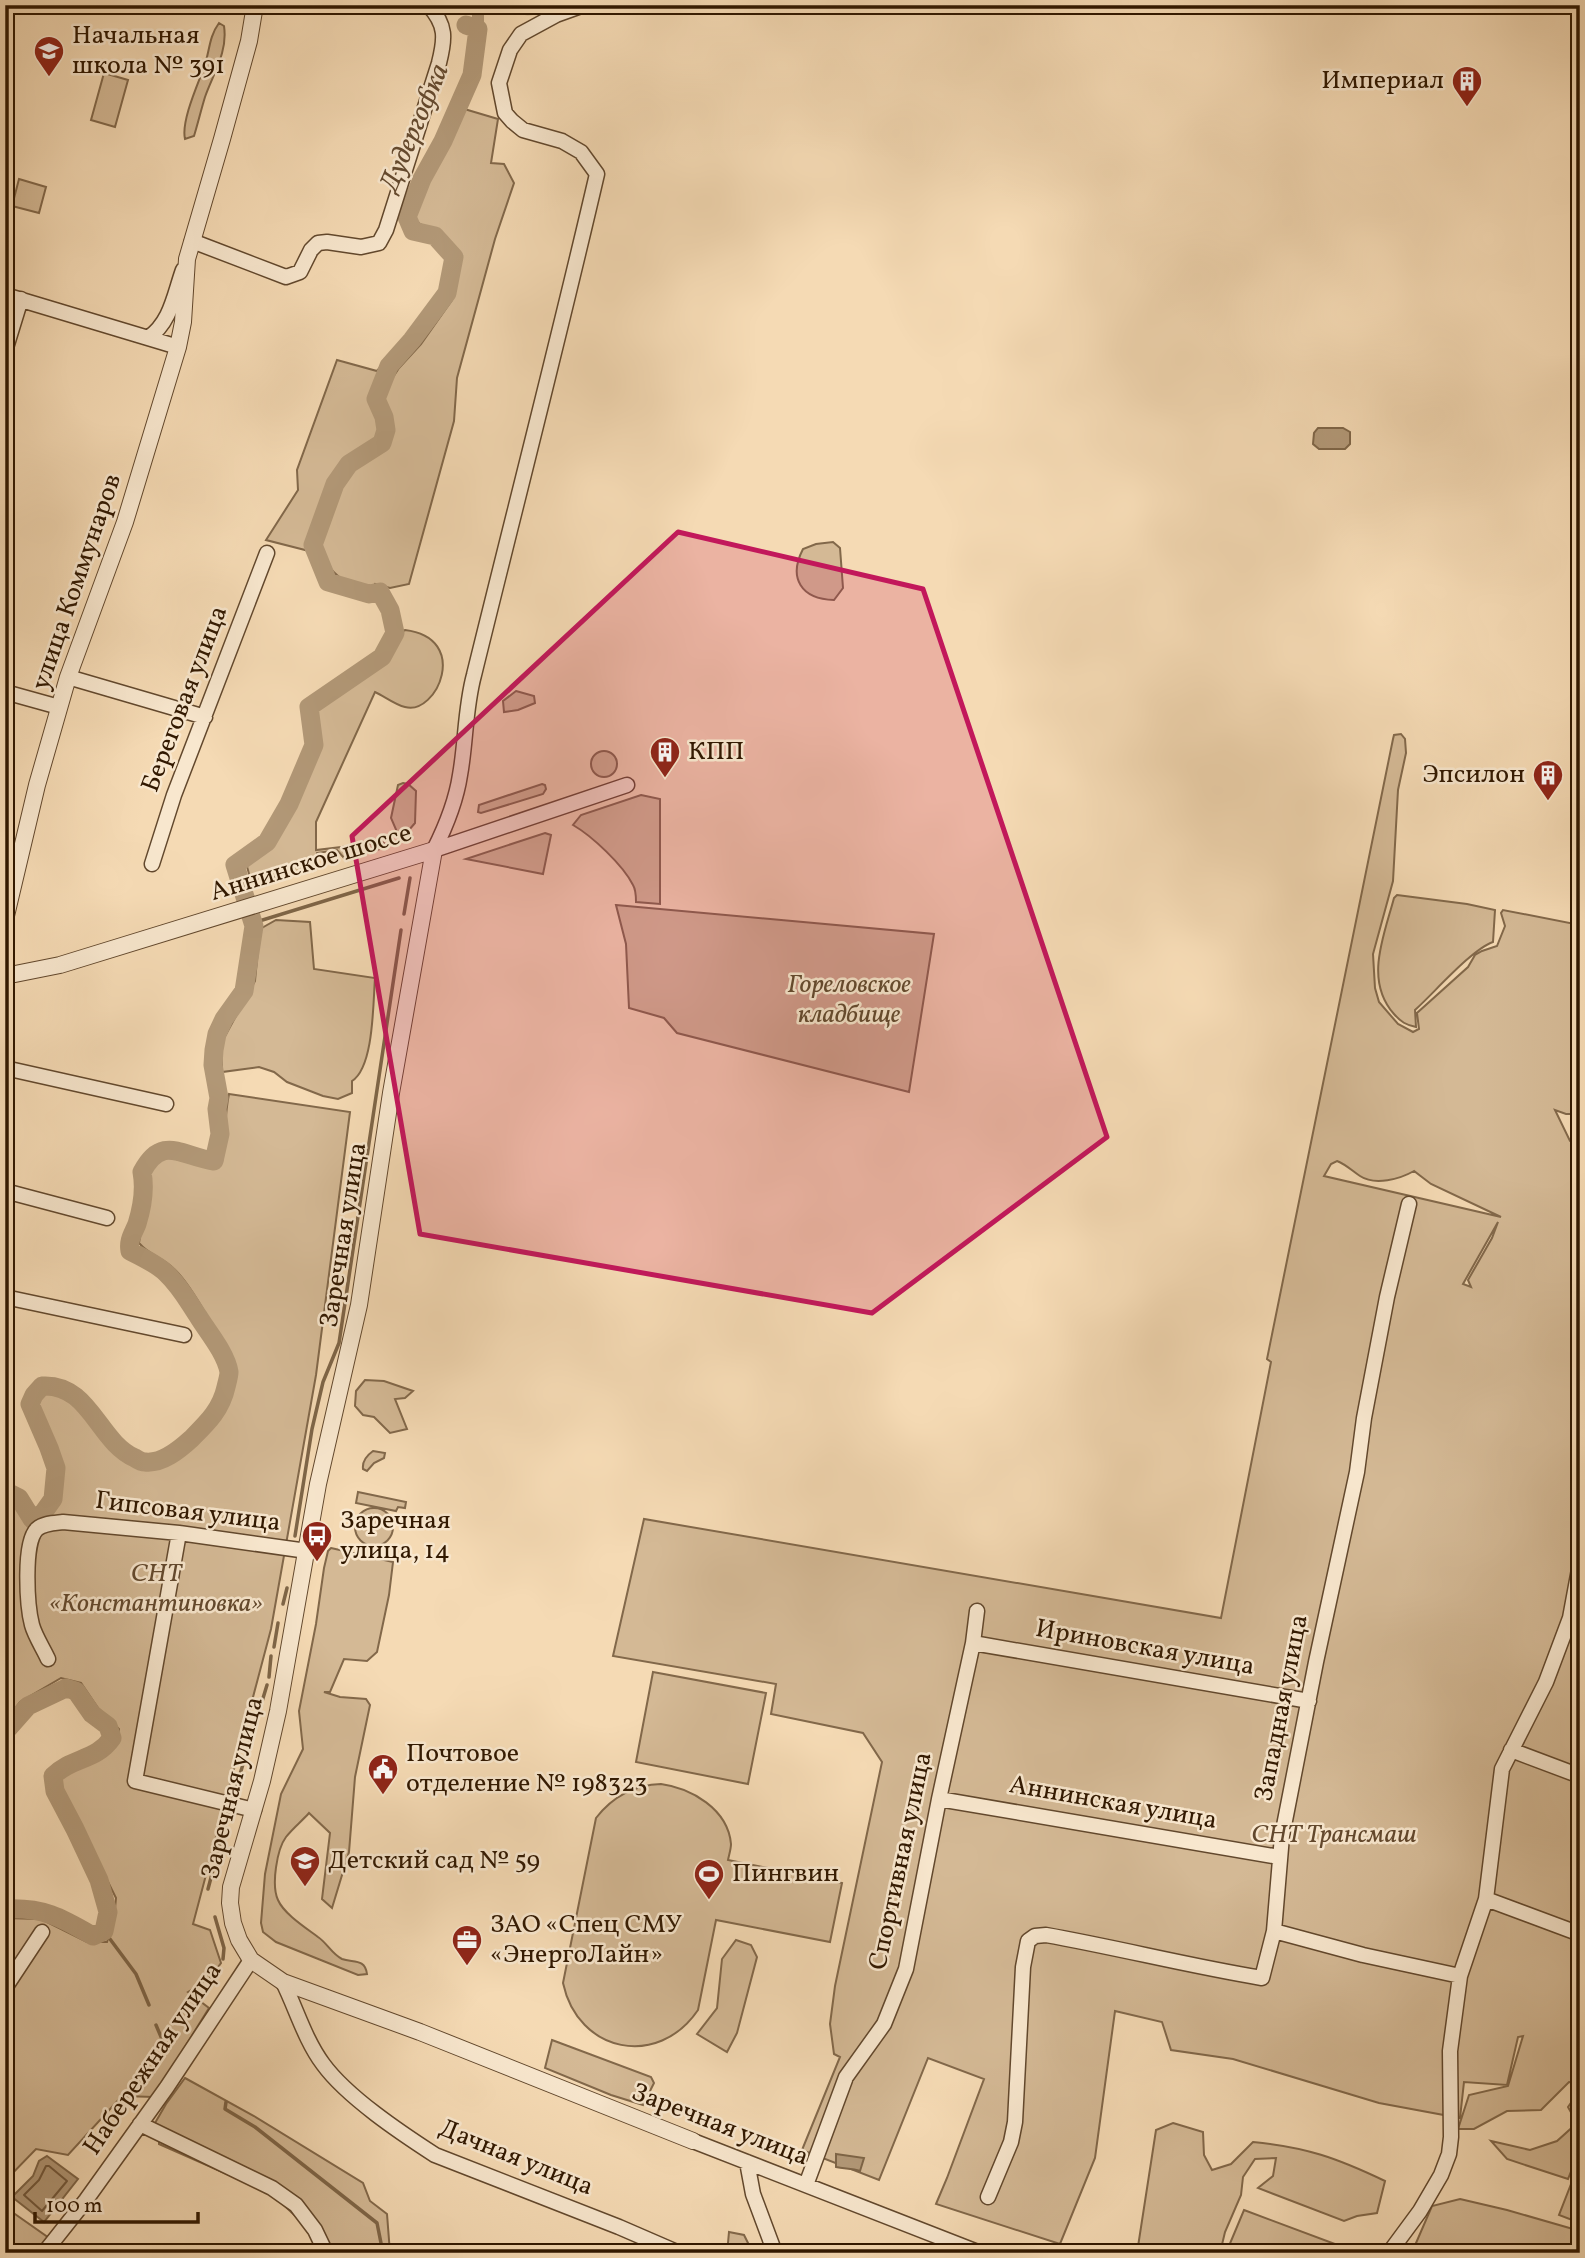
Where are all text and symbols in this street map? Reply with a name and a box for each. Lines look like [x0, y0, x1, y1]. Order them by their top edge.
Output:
place label: Начальная школа № 391 [72, 18, 225, 84]
school or university icon: Начальная школа № 391 [32, 34, 66, 78]
water label: Дудергофка [370, 58, 460, 200]
place label: Империал [1321, 63, 1444, 99]
building icon: Империал [1450, 64, 1484, 108]
street label: улица Коммунаров [23, 469, 131, 695]
street label: Береговая улица [133, 601, 237, 797]
place label: КПП [688, 734, 744, 770]
building icon: КПП [648, 735, 682, 779]
place label: Эпсилон [1423, 757, 1525, 793]
building icon: Эпсилон [1531, 758, 1565, 802]
street label: Аннинское шоссе [206, 815, 416, 911]
park label: Гореловское кладбище [787, 967, 911, 1033]
street label: Заречная улица [312, 1140, 376, 1330]
street label: Гипсовая улица [93, 1483, 283, 1541]
place label: Заречная улица, 14 [340, 1503, 451, 1569]
bus stop icon: Заречная улица, 14 [300, 1519, 334, 1563]
park label: СНТ «Константиновка» [49, 1556, 263, 1622]
street label: Ириновская улица [1033, 1611, 1257, 1685]
street label: Западная улица [1246, 1611, 1318, 1805]
street label: Заречная улица [193, 1693, 273, 1883]
place label: Почтовое отделение № 198323 [406, 1736, 648, 1802]
street label: Спортивная улица [860, 1749, 942, 1973]
public building icon: Почтовое отделение № 198323 [366, 1752, 400, 1796]
street label: Аннинская улица [1006, 1767, 1220, 1839]
park label: СНТ Трансмаш [1251, 1817, 1417, 1853]
place label: Детский сад № 59 [328, 1843, 540, 1879]
school or university icon: Детский сад № 59 [288, 1844, 322, 1888]
place label: Пингвин [732, 1856, 839, 1892]
sports icon: Пингвин [692, 1857, 726, 1901]
place label: ЗАО «Спец СМУ «ЭнергоЛайн» [490, 1907, 682, 1973]
office icon: ЗАО «Спец СМУ «ЭнергоЛайн» [450, 1923, 484, 1967]
street label: Набережная улица [75, 1955, 231, 2163]
street label: Заречная улица [626, 2075, 814, 2175]
street label: Дачная улица [433, 2111, 599, 2205]
scale bar [35, 2181, 198, 2225]
text: 100 m [46, 2192, 103, 2221]

